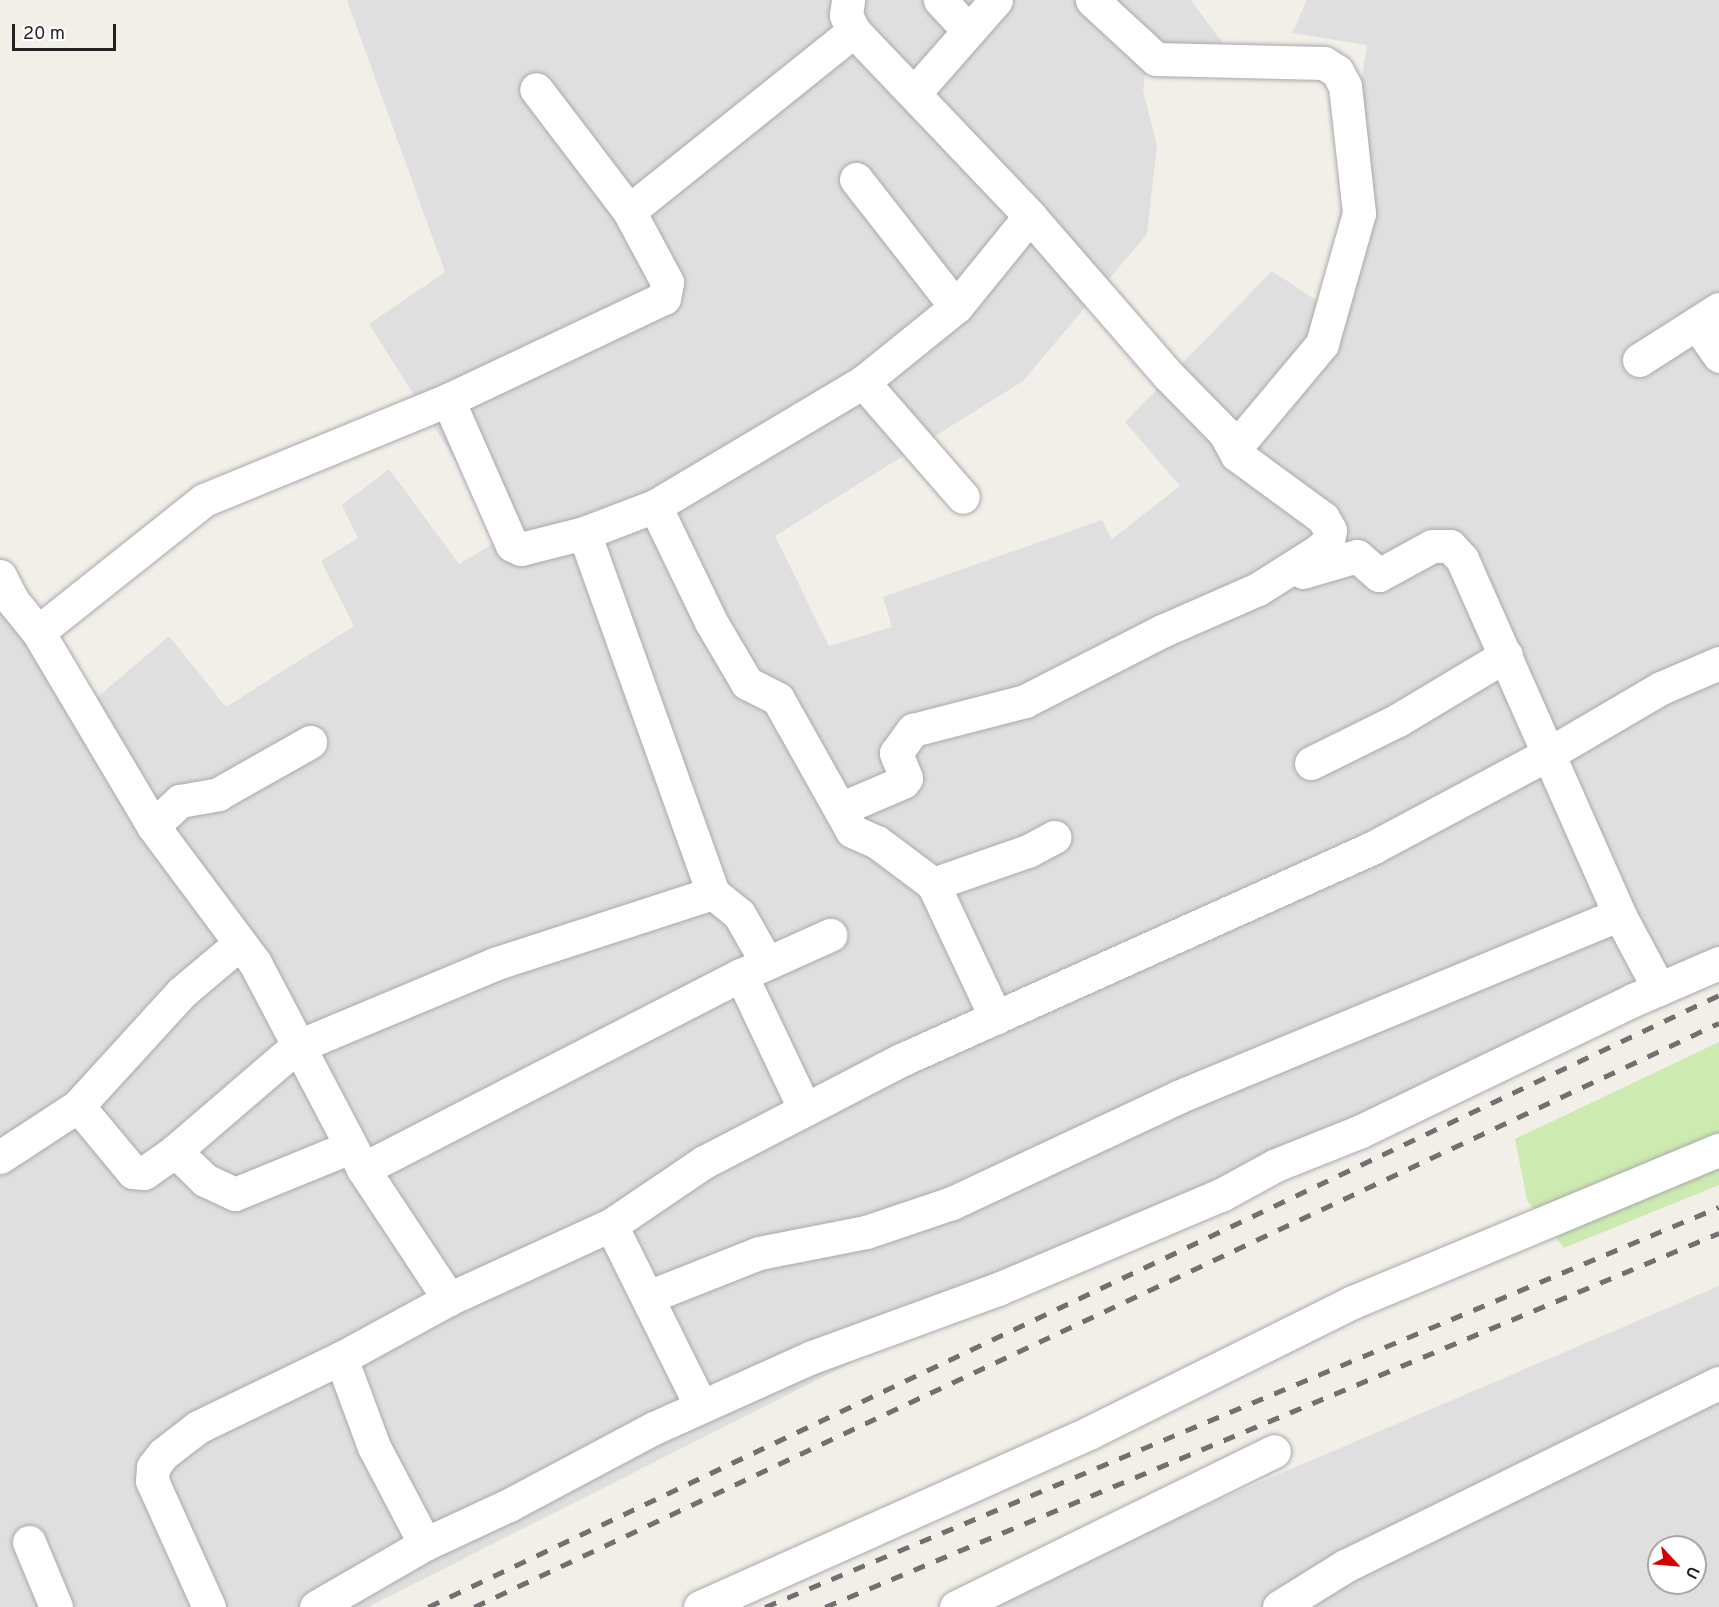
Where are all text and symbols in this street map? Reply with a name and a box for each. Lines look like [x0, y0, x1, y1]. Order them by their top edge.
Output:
scale bar [15, 12, 118, 50]
text: 20 m [23, 23, 65, 46]
north arrow [1647, 1535, 1707, 1595]
text: U [1680, 1563, 1703, 1582]

